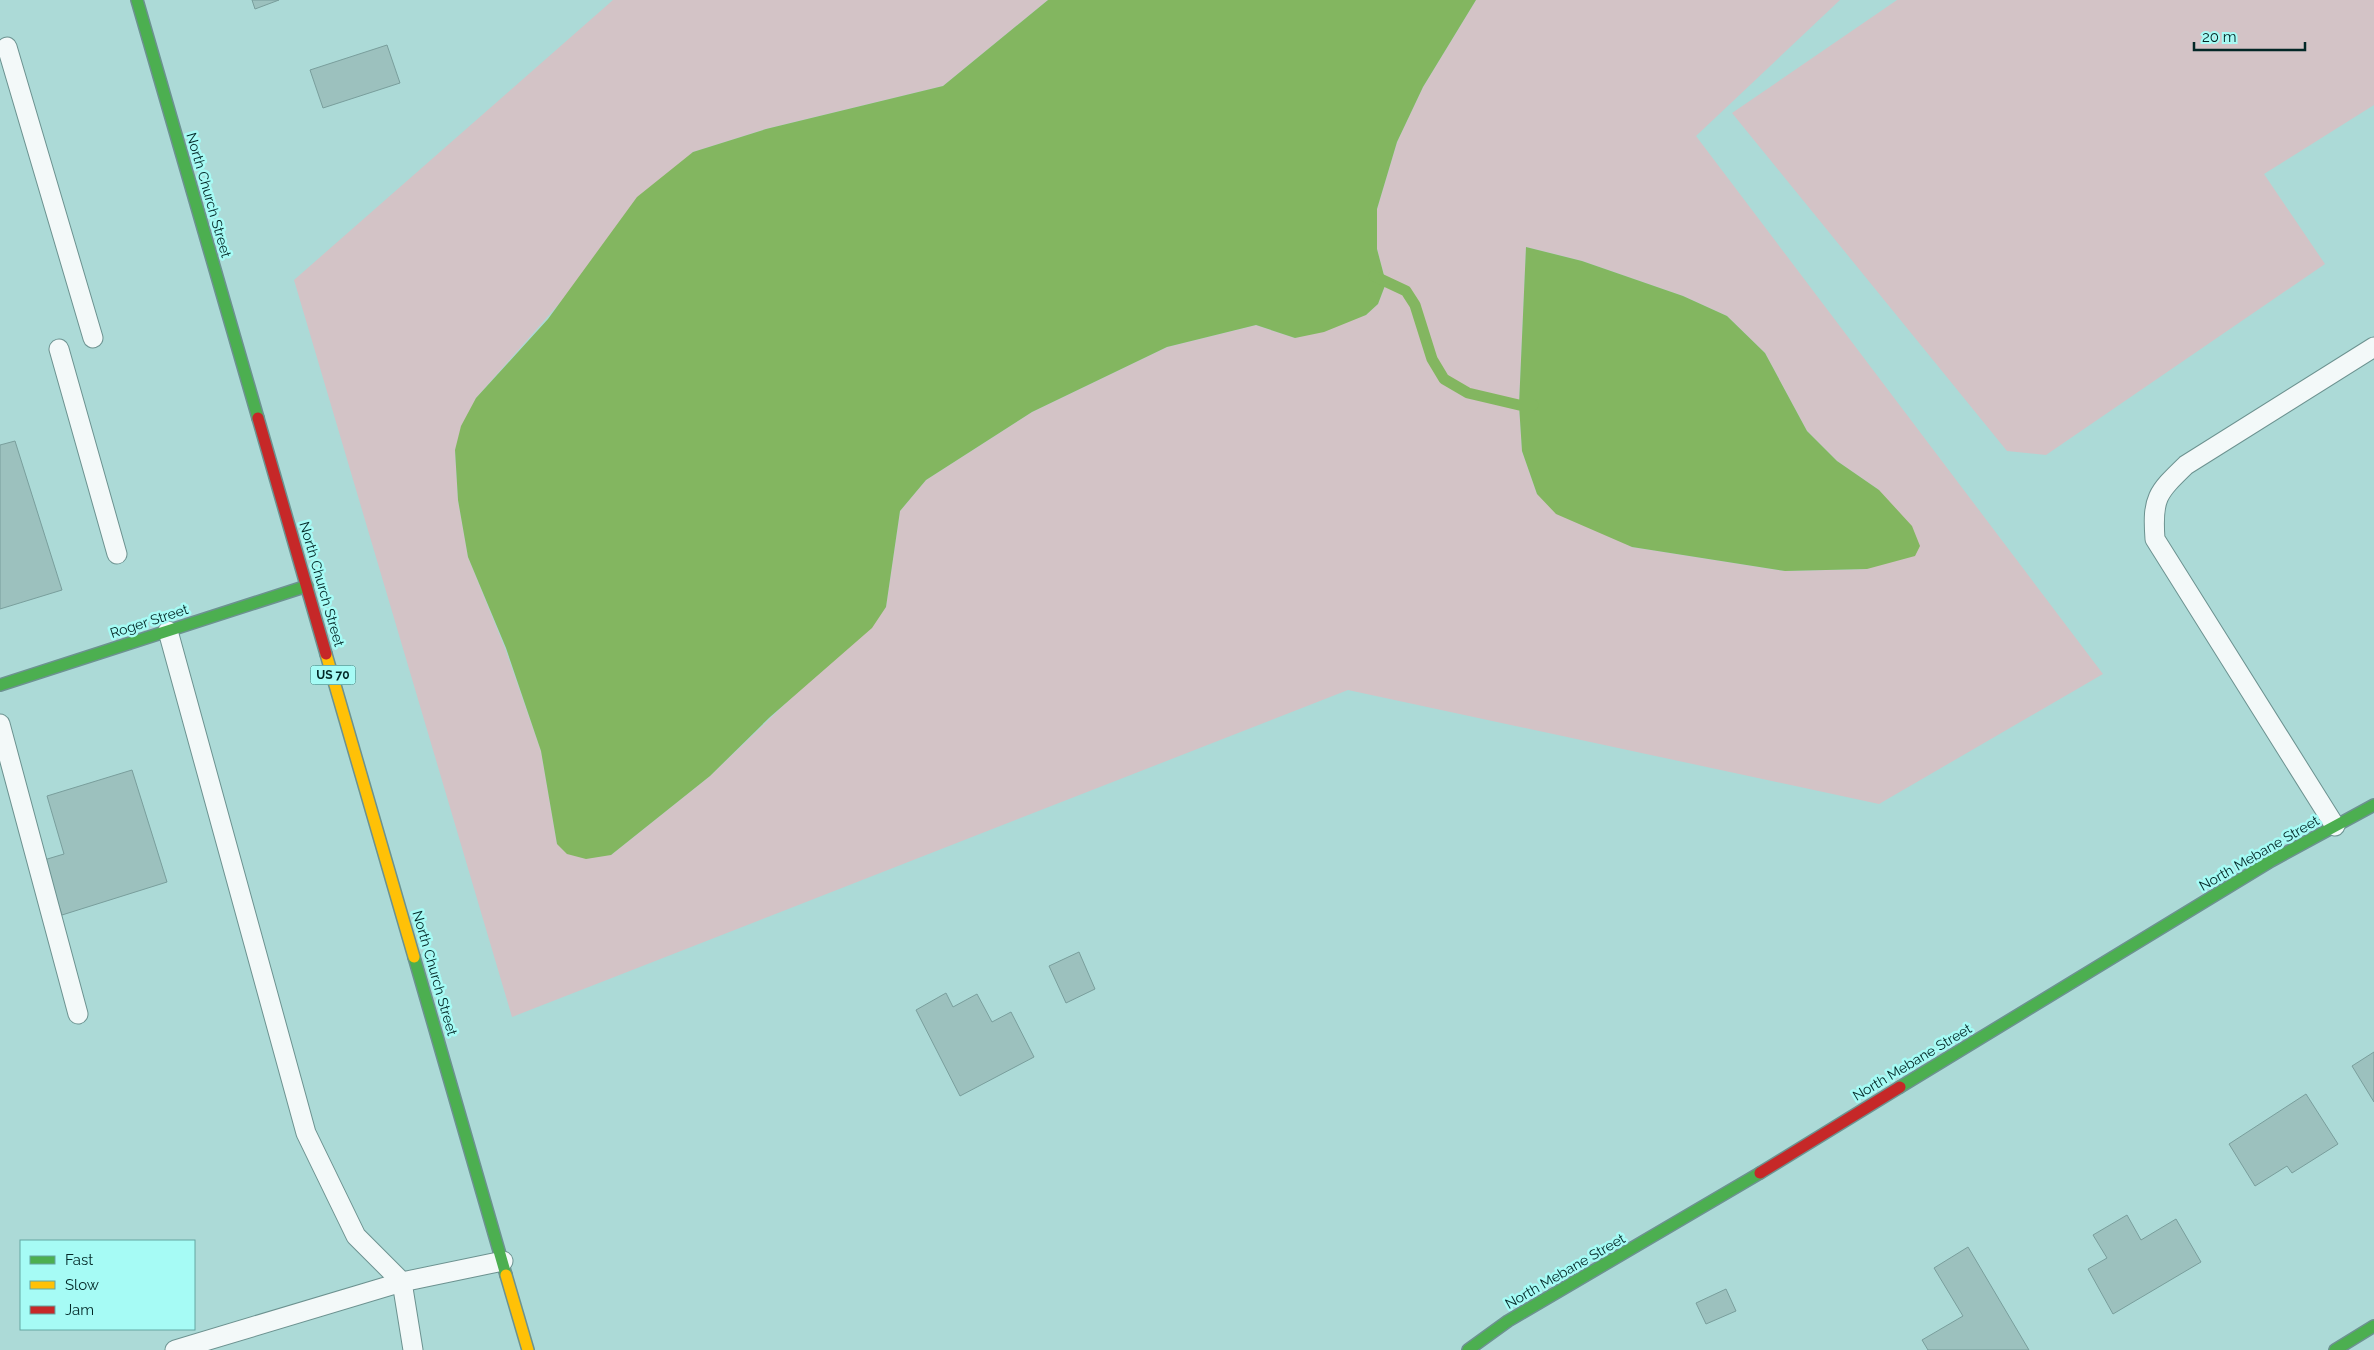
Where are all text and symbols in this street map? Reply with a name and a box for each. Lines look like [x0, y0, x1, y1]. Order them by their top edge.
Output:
scale bar [2194, 20, 2305, 52]
text: 20 m [2202, 28, 2237, 46]
street label: North Church Street [183, 131, 235, 260]
street label: North Church Street [296, 520, 348, 649]
street label: Roger Street [108, 601, 190, 641]
road number: US 70 [310, 666, 356, 684]
street label: North Mebane Street [2196, 812, 2322, 894]
street label: North Church Street [409, 909, 461, 1038]
street label: North Mebane Street [1850, 1020, 1975, 1104]
street label: North Mebane Street [1502, 1230, 1628, 1312]
legend [20, 1240, 195, 1330]
text: Fast [65, 1251, 93, 1269]
text: Slow [65, 1276, 99, 1294]
text: Jam [65, 1301, 94, 1319]

